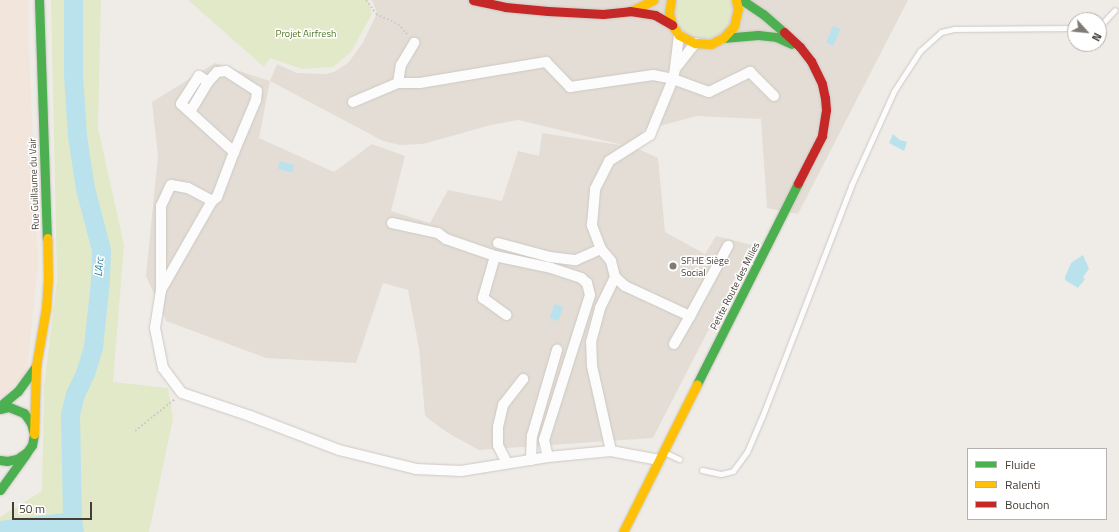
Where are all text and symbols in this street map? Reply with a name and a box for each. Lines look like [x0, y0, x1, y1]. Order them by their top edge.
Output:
north arrow [1067, 12, 1107, 52]
park label: Projet Airfresh [276, 28, 336, 40]
text: N [1088, 30, 1106, 44]
street label: Rue Guillaume du Vair [26, 138, 42, 230]
street label: Petite Route des Milles [708, 240, 762, 332]
place label: SFHE Siège Social [681, 254, 729, 278]
water label: L'Arc [92, 257, 106, 277]
marker: SFHE Siège Social [668, 261, 678, 271]
legend [967, 448, 1107, 520]
text: Fluide [1005, 455, 1036, 474]
text: Ralenti [1005, 475, 1040, 494]
scale bar [14, 494, 94, 520]
text: Bouchon [1005, 495, 1050, 514]
text: 50 m [19, 499, 45, 518]

